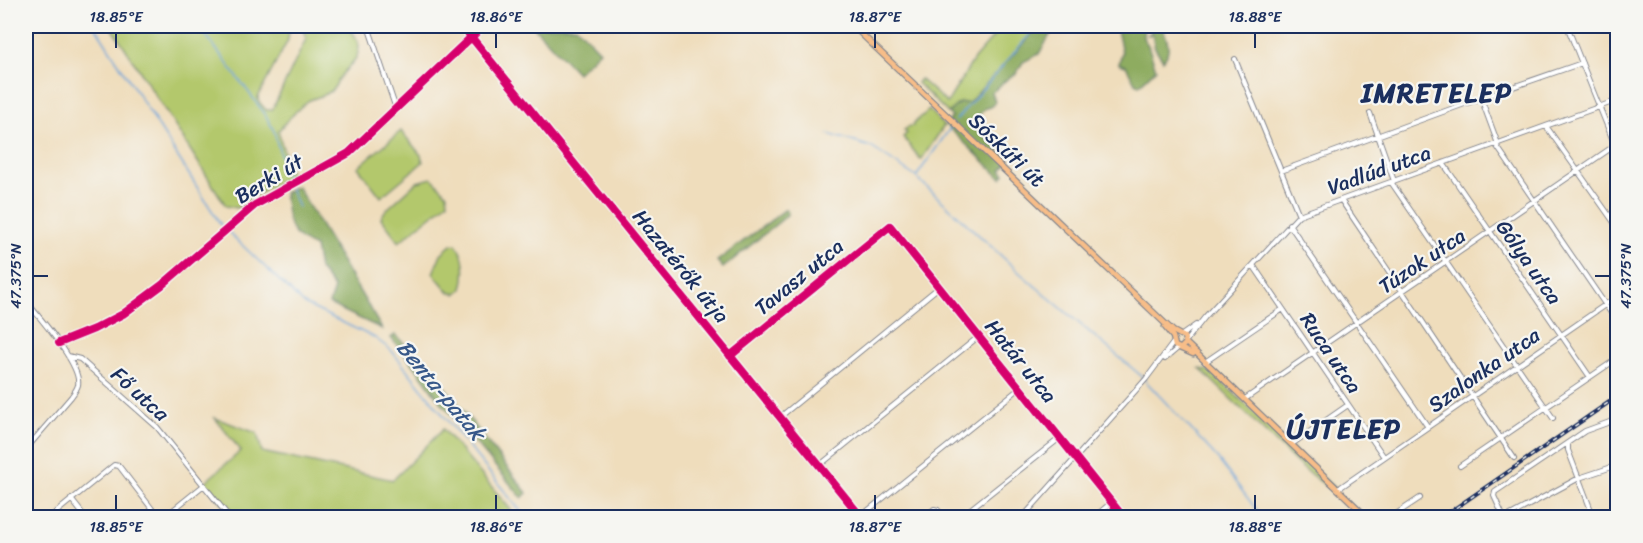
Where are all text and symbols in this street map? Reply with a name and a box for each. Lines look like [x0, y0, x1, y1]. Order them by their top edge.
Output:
text: 18.85°E [90, 4, 144, 30]
text: 18.86°E [470, 4, 524, 30]
text: 18.87°E [849, 4, 903, 30]
text: 18.88°E [1229, 4, 1283, 30]
district label: IMRETELEP [1359, 69, 1513, 117]
street label: Sóskúti út [959, 103, 1055, 197]
street label: Vadlúd utca [1322, 134, 1437, 206]
street label: Berki út [227, 143, 312, 215]
street label: Hazatérők útja [623, 200, 740, 332]
street label: Gólya utca [1486, 211, 1573, 313]
street label: Túzok utca [1370, 217, 1474, 304]
street label: Tavasz utca [745, 228, 853, 325]
text: 47.375°N [3, 243, 29, 309]
text: 47.375°N [1613, 243, 1639, 309]
street label: Ruca utca [1290, 304, 1373, 402]
street label: Határ utca [975, 310, 1067, 412]
street label: Szalonka utca [1420, 317, 1549, 423]
water label: Benta-patak [387, 330, 498, 452]
street label: Fő utca [102, 357, 179, 432]
district label: ÚJTELEP [1287, 405, 1401, 453]
text: 18.85°E [90, 514, 144, 540]
text: 18.86°E [470, 514, 524, 540]
text: 18.87°E [849, 514, 903, 540]
text: 18.88°E [1229, 514, 1283, 540]

